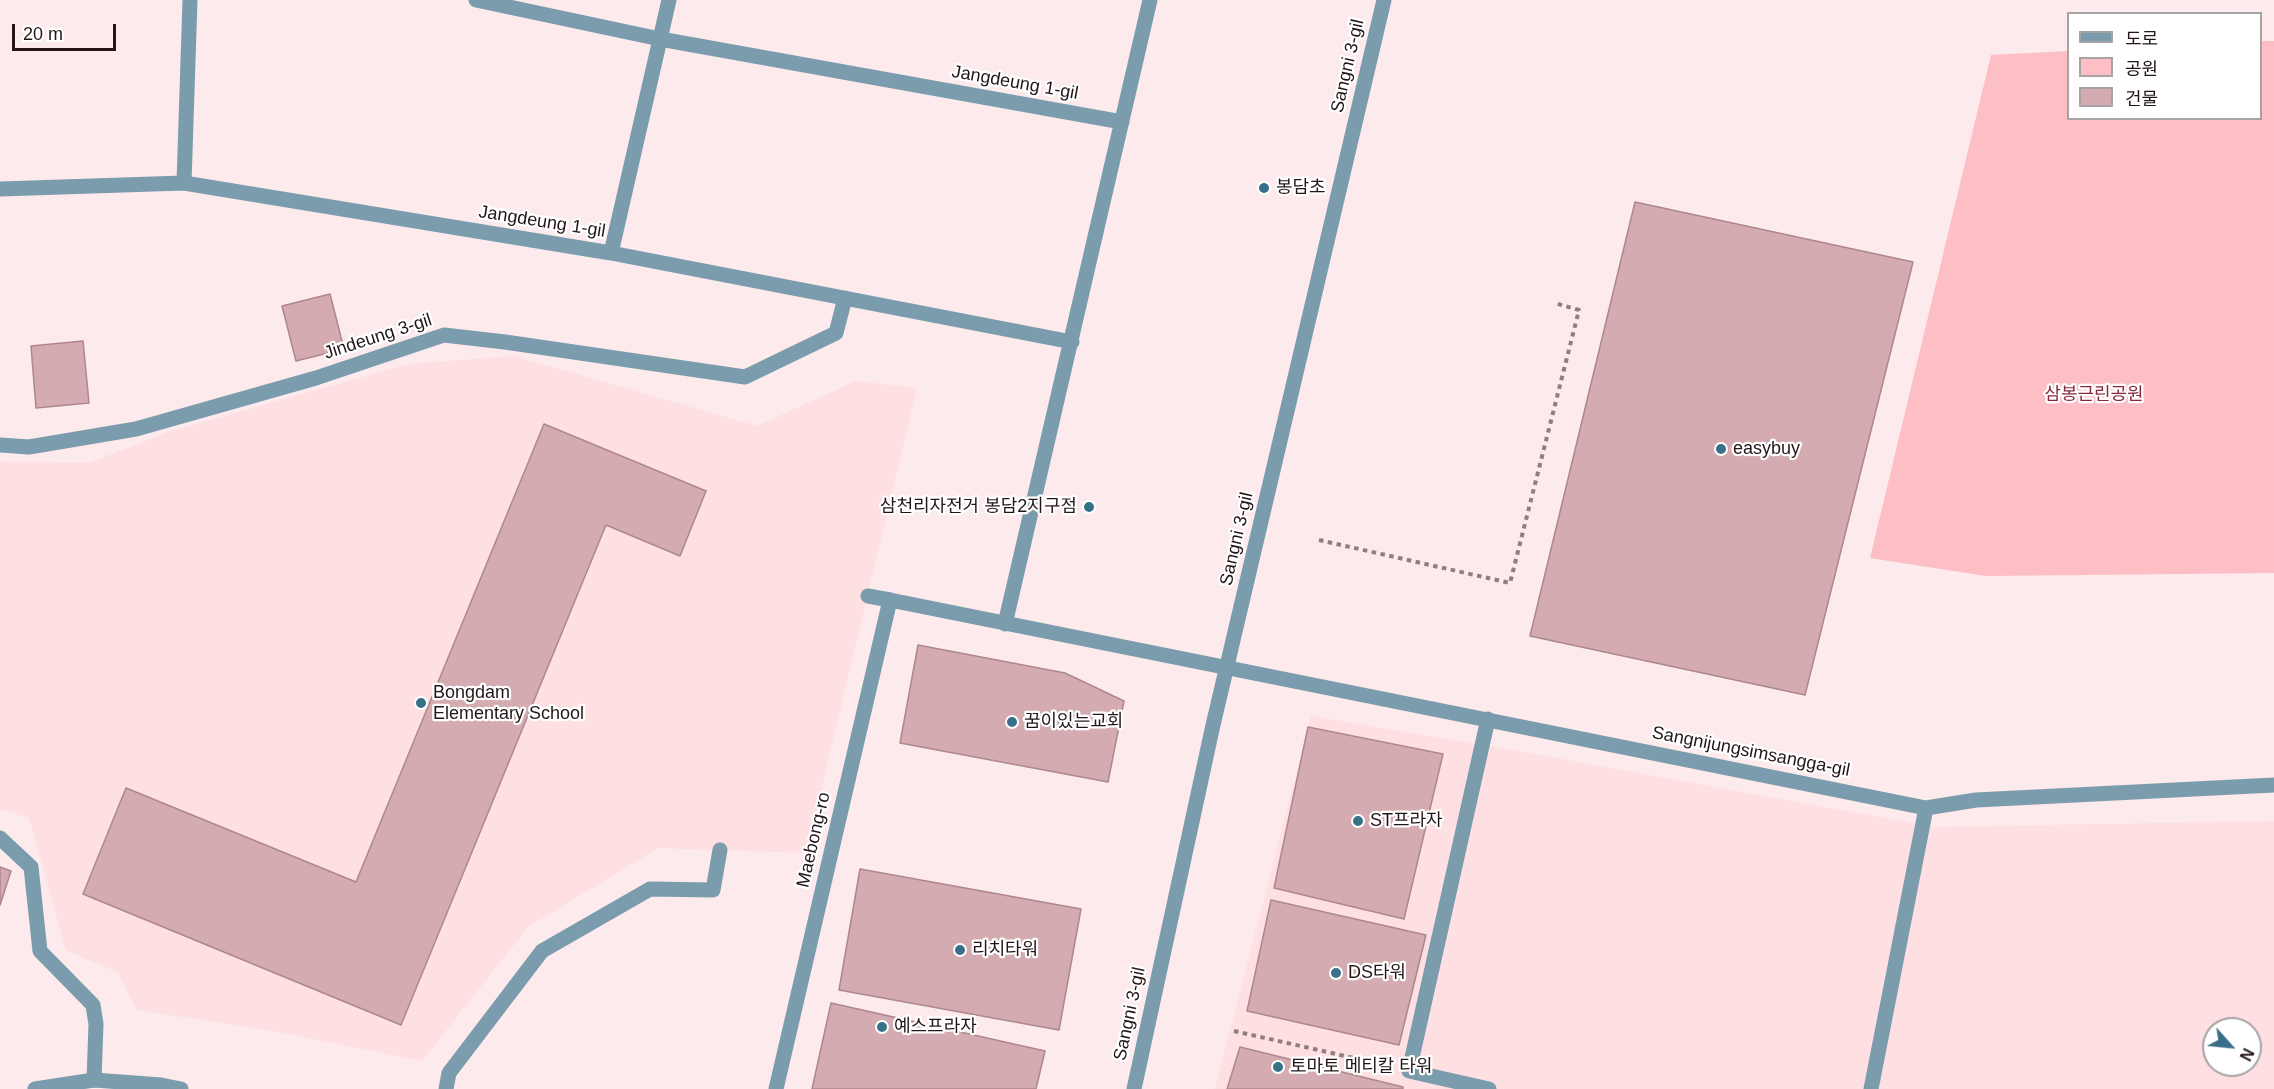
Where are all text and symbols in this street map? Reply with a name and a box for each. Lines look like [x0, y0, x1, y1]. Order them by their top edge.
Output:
scale bar [15, 12, 118, 50]
legend [2067, 12, 2262, 120]
street label: Sangni 3-gil [1327, 17, 1369, 115]
text: 20 m [23, 24, 63, 44]
text: 도로 [2125, 29, 2158, 49]
text: 공원 [2125, 59, 2158, 79]
street label: Jangdeung 1-gil [950, 61, 1080, 105]
text: 건물 [2125, 89, 2158, 109]
place label: 봉담초 [1276, 177, 1326, 199]
marker: 봉담초 [1257, 181, 1271, 195]
street label: Jangdeung 1-gil [477, 201, 607, 243]
street label: Jindeung 3-gil [321, 309, 435, 365]
park label: 삼봉근린공원 [2044, 384, 2144, 406]
place label: easybuy [1733, 438, 1800, 460]
marker: easybuy [1714, 442, 1728, 456]
street label: Sangni 3-gil [1216, 490, 1258, 588]
place label: 삼천리자전거 봉담2지구점 [880, 496, 1077, 518]
marker: 삼천리자전거 봉담2지구점 [1082, 500, 1096, 514]
place label: Bongdam Elementary School [433, 682, 584, 724]
marker: Bongdam Elementary School [414, 696, 428, 710]
place label: 꿈이있는교회 [1024, 711, 1123, 733]
marker: 꿈이있는교회 [1005, 715, 1019, 729]
street label: Sangnijungsimsangga-gil [1650, 722, 1852, 782]
street label: Maebong-ro [793, 790, 835, 890]
place label: ST프라자 [1370, 810, 1443, 832]
marker: ST프라자 [1351, 814, 1365, 828]
place label: 리치타워 [972, 939, 1038, 961]
marker: 리치타워 [953, 943, 967, 957]
place label: DS타워 [1348, 962, 1406, 984]
street label: Sangni 3-gil [1110, 965, 1150, 1063]
marker: DS타워 [1329, 966, 1343, 980]
place label: 예스프라자 [894, 1016, 977, 1038]
north arrow [2202, 1017, 2262, 1077]
marker: 예스프라자 [875, 1020, 889, 1034]
text: N [2237, 1045, 2257, 1064]
place label: 토마토 메티칼 타워 [1290, 1056, 1432, 1078]
marker: 토마토 메티칼 타워 [1271, 1060, 1285, 1074]

